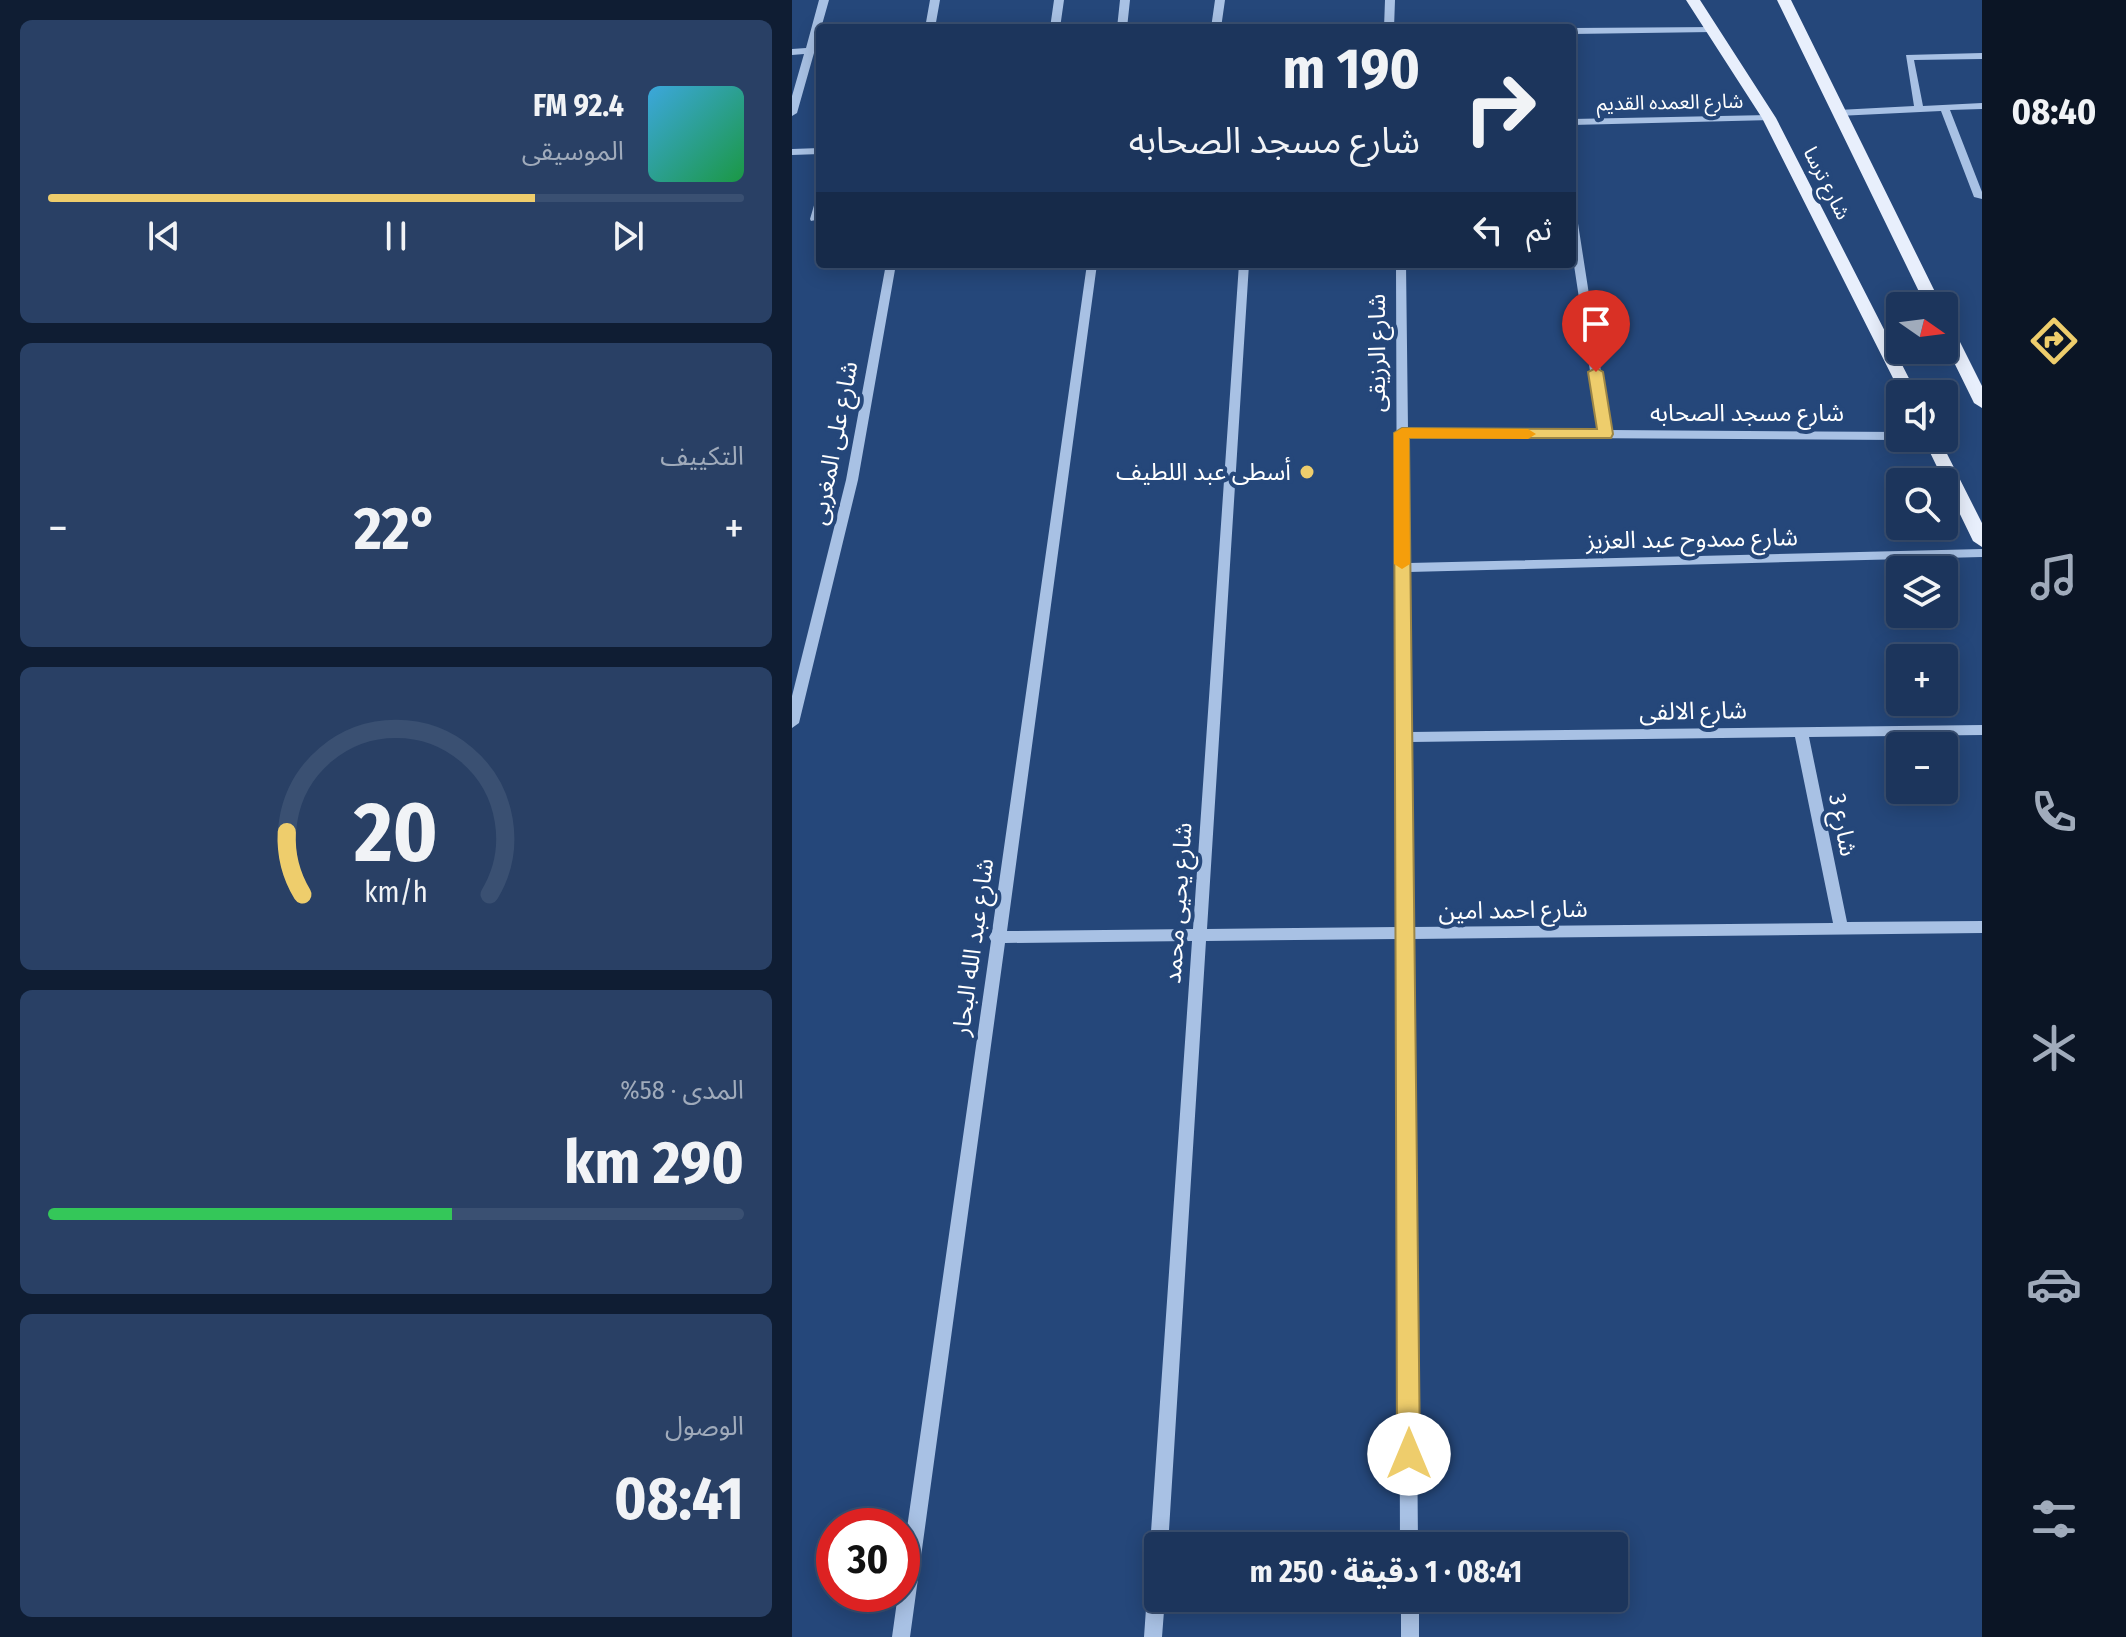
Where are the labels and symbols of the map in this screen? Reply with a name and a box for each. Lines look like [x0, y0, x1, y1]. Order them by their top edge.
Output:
street label: شارع العمده القديم [1596, 89, 1744, 118]
street label: شارع ترسا [1796, 143, 1856, 225]
pin [1562, 290, 1630, 372]
north arrow [1886, 292, 1958, 364]
street label: شارع الرزيقى [1363, 294, 1394, 412]
street label: شارع على المغربى [804, 359, 867, 528]
street label: شارع مسجد الصحابه [1650, 399, 1844, 430]
place label: أسطى عبد اللطيف [1116, 456, 1291, 486]
marker: أسطى عبد اللطيف [1298, 463, 1316, 481]
street label: شارع ممدوح عبد العزيز [1585, 523, 1798, 558]
street label: شارع الالفى [1639, 696, 1747, 729]
street label: شارع 3 [1820, 791, 1863, 859]
street label: شارع يحيى محمد [1158, 821, 1201, 985]
street label: شارع عبد الله البحار [947, 856, 1002, 1039]
street label: شارع احمد امين [1438, 895, 1588, 928]
position arrow [1367, 1412, 1451, 1496]
speed limit sign: 30 [816, 1508, 920, 1612]

